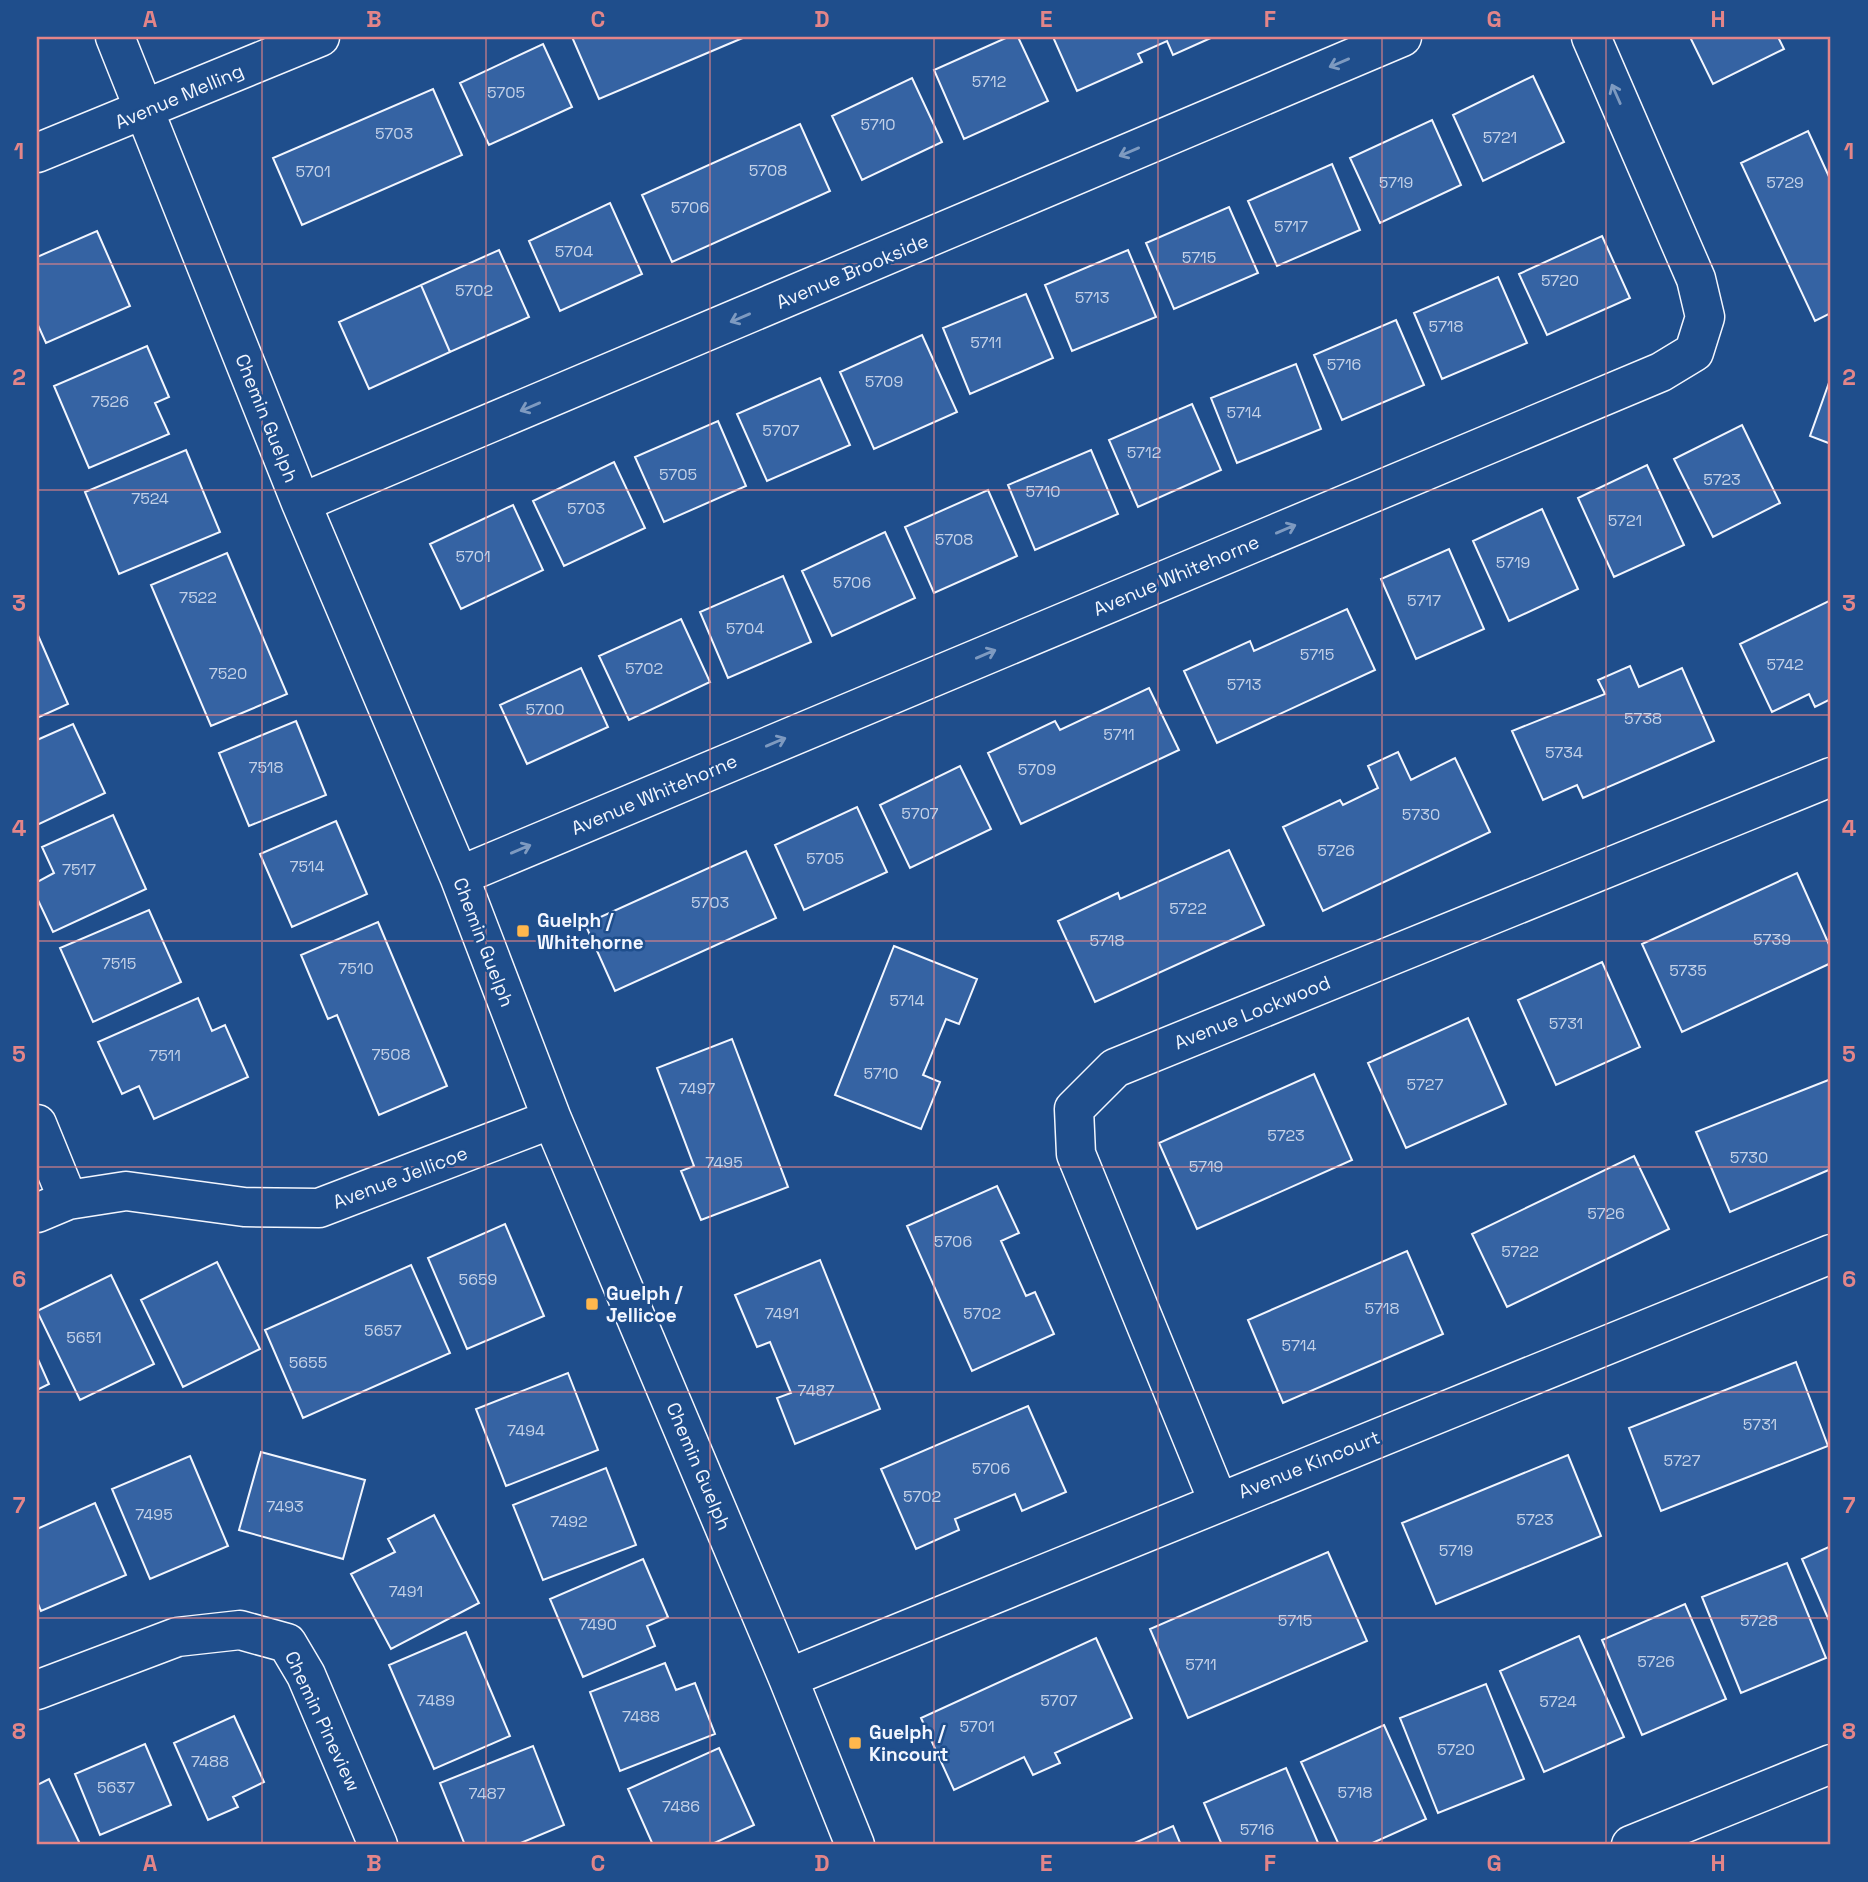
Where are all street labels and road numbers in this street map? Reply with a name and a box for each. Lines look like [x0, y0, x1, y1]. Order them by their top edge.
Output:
street label: Avenue Melling [111, 58, 247, 135]
street label: Avenue Brookside [772, 228, 932, 315]
street label: Chemin Guelph [229, 350, 304, 486]
street label: Avenue Whitehorne [1089, 529, 1263, 622]
street label: Avenue Whitehorne [567, 748, 741, 841]
street label: Chemin Guelph [447, 874, 520, 1010]
street label: Avenue Lockwood [1170, 970, 1334, 1055]
street label: Avenue Jellicoe [329, 1140, 471, 1215]
street label: Chemin Guelph [660, 1398, 737, 1534]
street label: Avenue Kincourt [1235, 1425, 1384, 1504]
street label: Chemin Pineview [279, 1647, 366, 1796]

